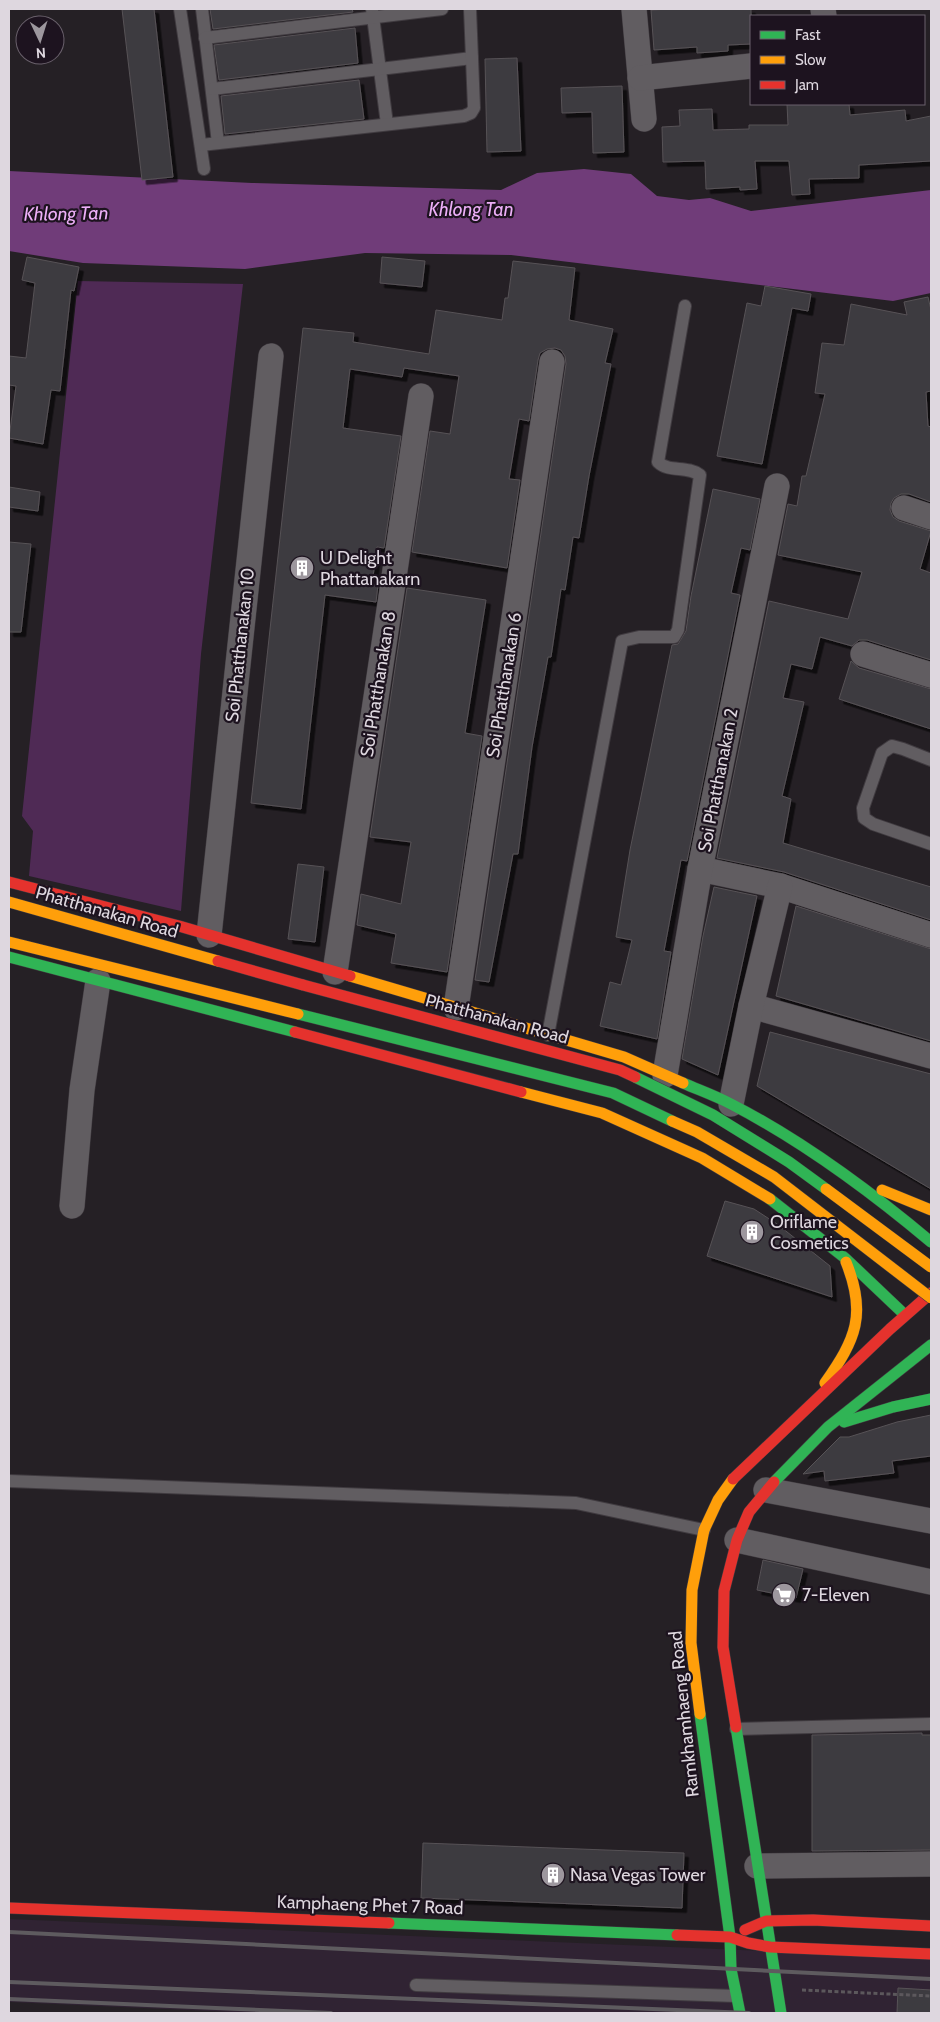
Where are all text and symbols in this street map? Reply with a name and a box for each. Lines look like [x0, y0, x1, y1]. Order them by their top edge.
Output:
north arrow [15, 15, 65, 65]
legend [750, 15, 925, 105]
text: Fast [795, 26, 820, 44]
text: N [35, 44, 46, 62]
text: Slow [795, 51, 826, 69]
text: Jam [794, 76, 819, 94]
water label: Khlong Tan [429, 198, 513, 221]
water label: Khlong Tan [23, 201, 109, 226]
place label: U Delight Phattanakarn [320, 547, 420, 590]
building icon: U Delight Phattanakarn [289, 555, 315, 581]
street label: Soi Phatthanakan 10 [221, 567, 259, 723]
street label: Soi Phatthanakan 8 [356, 609, 400, 759]
street label: Soi Phatthanakan 6 [482, 611, 526, 759]
street label: Soi Phatthanakan 2 [693, 706, 743, 854]
street label: Phatthanakan Road [33, 881, 181, 943]
street label: Phatthanakan Road [423, 989, 571, 1049]
place label: Oriflame Cosmetics [770, 1211, 849, 1254]
building icon: Oriflame Cosmetics [739, 1219, 765, 1245]
supermarket icon: 7-Eleven [771, 1582, 797, 1608]
place label: 7-Eleven [802, 1584, 870, 1606]
street label: Ramkhamhaeng Road [664, 1630, 704, 1798]
building icon: Nasa Vegas Tower [540, 1862, 566, 1888]
place label: Nasa Vegas Tower [570, 1864, 706, 1886]
street label: Kamphaeng Phet 7 Road [276, 1891, 464, 1919]

